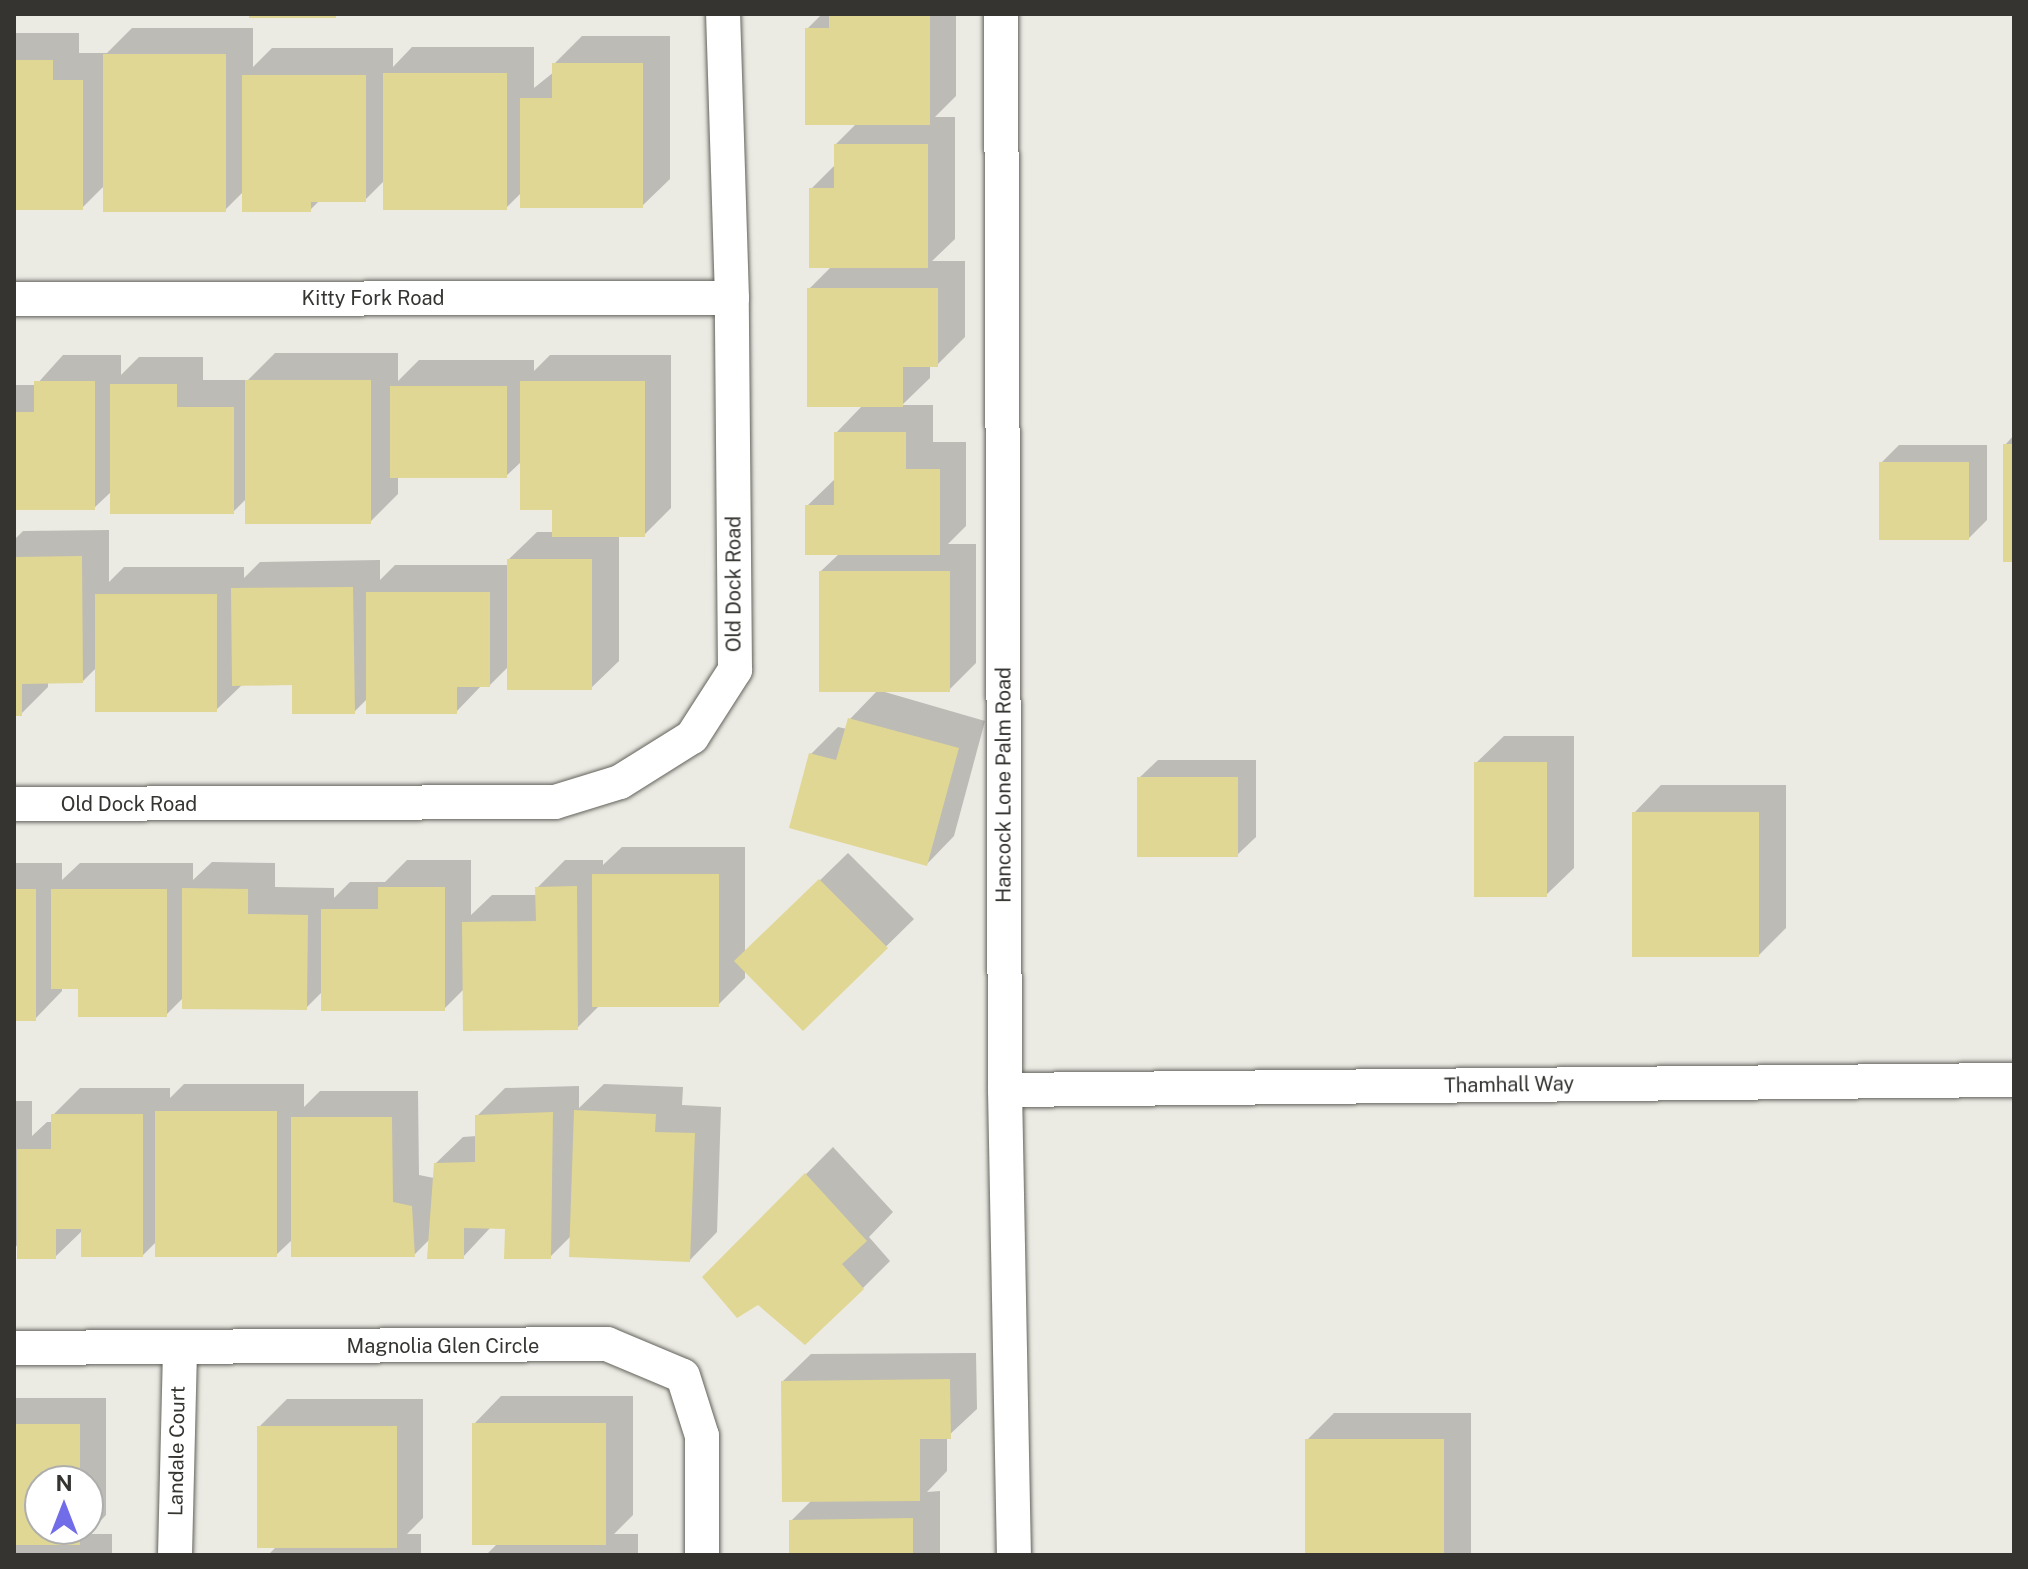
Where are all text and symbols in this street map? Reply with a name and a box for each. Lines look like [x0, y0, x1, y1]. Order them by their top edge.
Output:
street label: Kitty Fork Road [302, 286, 444, 310]
street label: Old Dock Road [722, 516, 746, 652]
street label: Hancock Lone Palm Road [992, 667, 1016, 903]
street label: Old Dock Road [61, 792, 197, 816]
street label: Thamhall Way [1444, 1072, 1574, 1098]
street label: Magnolia Glen Circle [347, 1334, 539, 1358]
street label: Landale Court [164, 1385, 190, 1517]
north arrow [24, 1465, 104, 1545]
text: N [55, 1470, 73, 1496]

